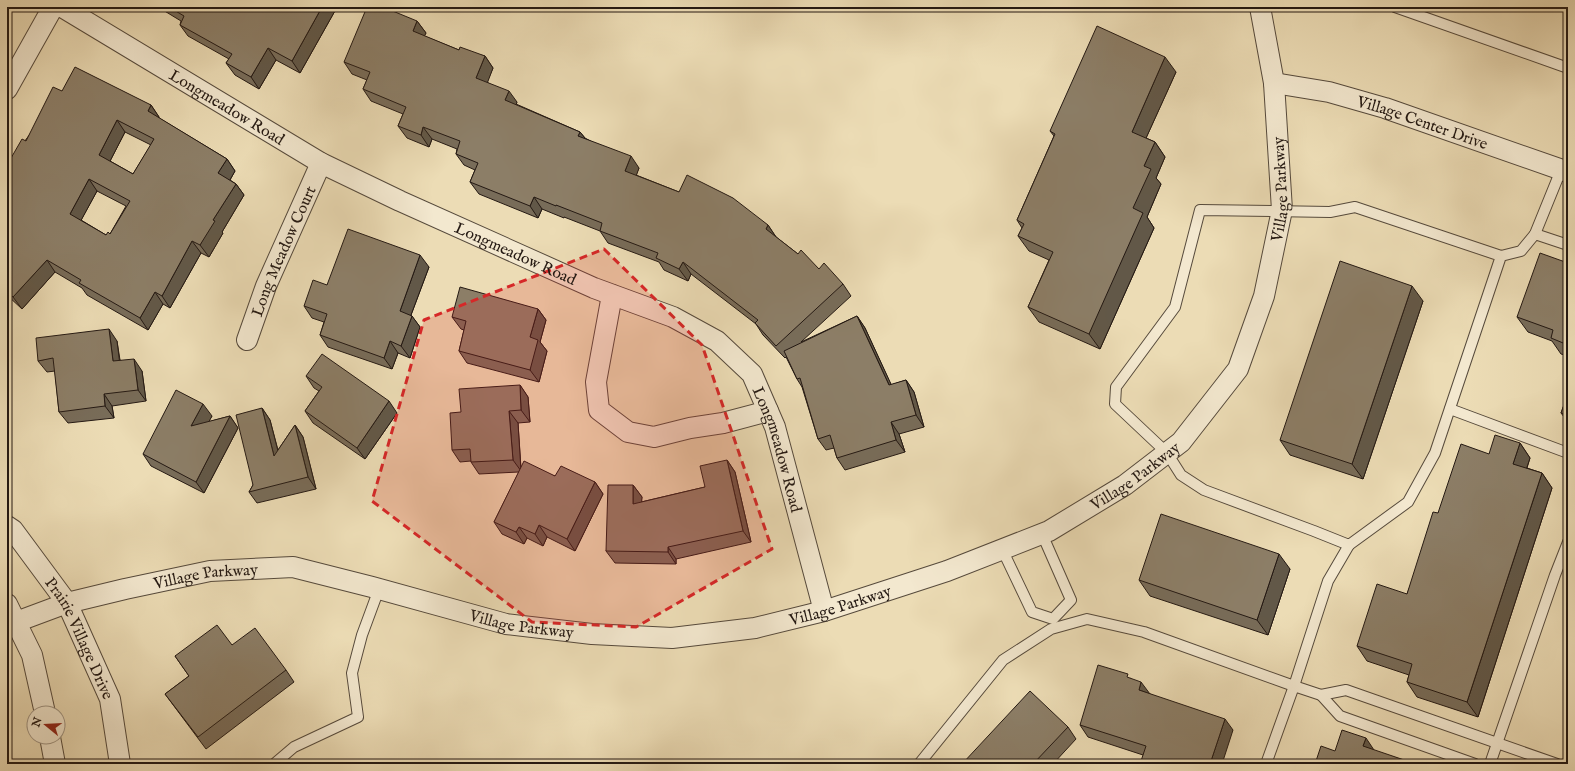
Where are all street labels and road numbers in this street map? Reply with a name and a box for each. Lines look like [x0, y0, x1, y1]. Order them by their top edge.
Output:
street label: Longmeadow Road [165, 66, 288, 151]
street label: Village Center Drive [1353, 92, 1490, 155]
street label: Village Parkway [1267, 136, 1294, 245]
street label: Long Meadow Court [248, 183, 322, 320]
street label: Longmeadow Road [451, 219, 579, 291]
street label: Longmeadow Road [747, 384, 805, 515]
street label: Village Parkway [1086, 438, 1185, 516]
street label: Village Parkway [151, 561, 258, 595]
street label: Prairie Village Drive [39, 574, 117, 703]
street label: Village Parkway [786, 582, 894, 631]
street label: Village Parkway [466, 606, 575, 644]

